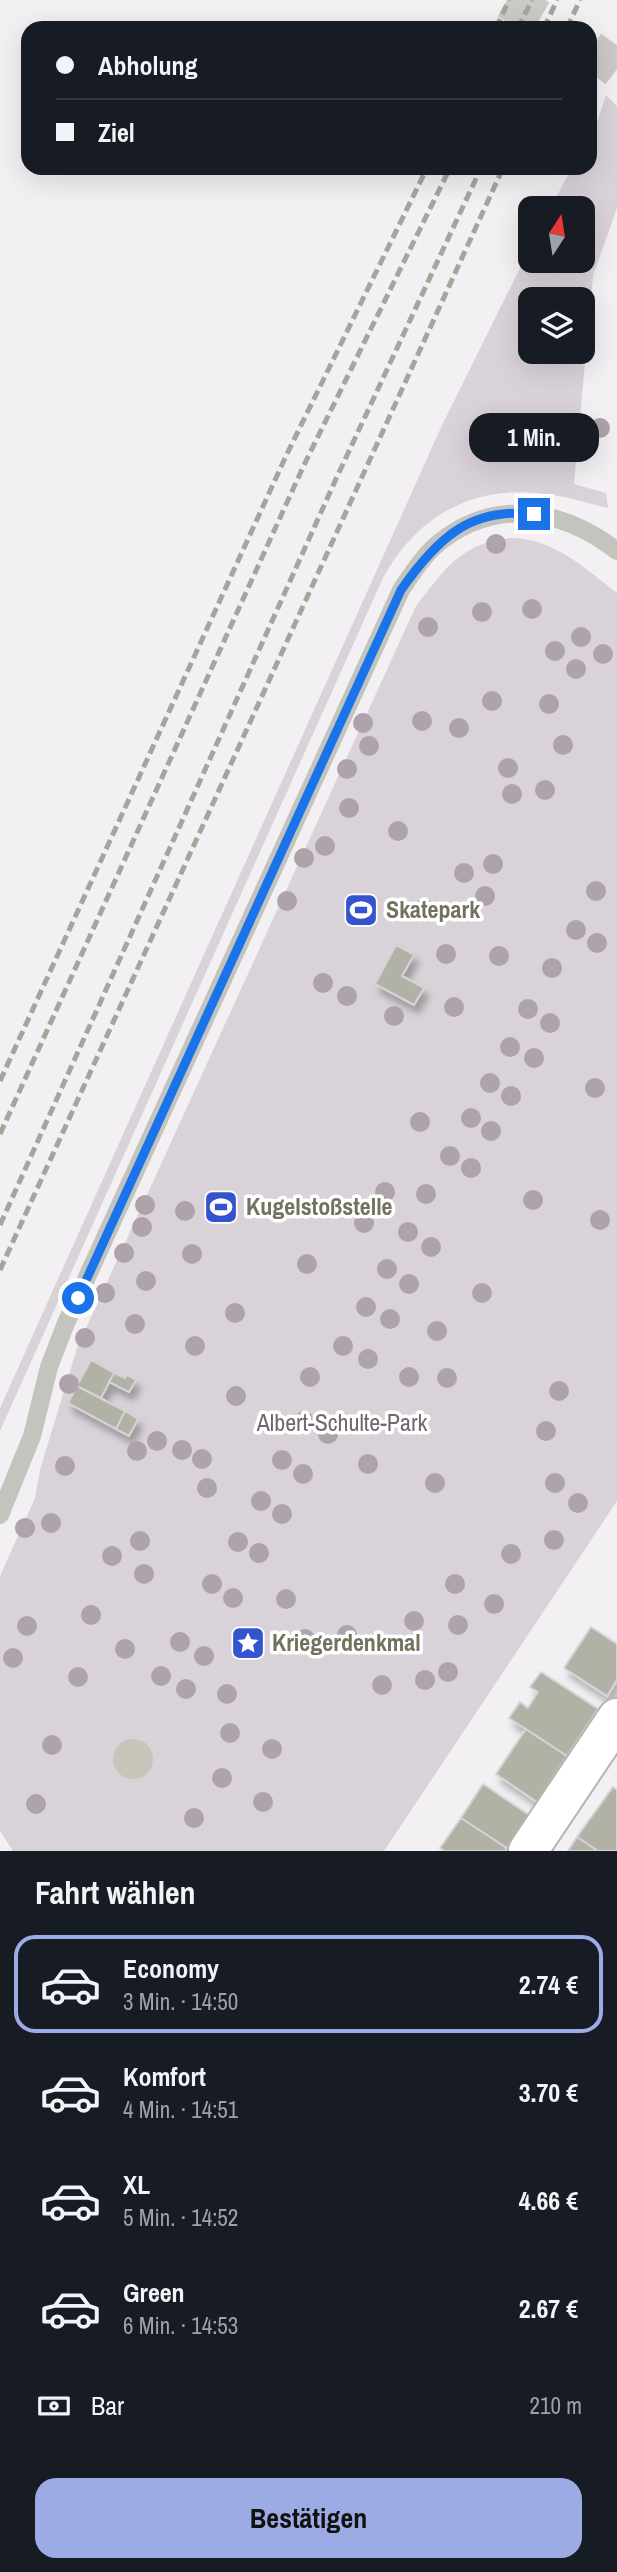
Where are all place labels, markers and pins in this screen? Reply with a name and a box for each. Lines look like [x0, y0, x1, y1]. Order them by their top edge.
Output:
sports icon: Skatepark [342, 891, 380, 929]
place label: Skatepark [386, 893, 480, 925]
sports icon: Kugelstoßstelle [202, 1188, 240, 1226]
place label: Kugelstoßstelle [246, 1190, 393, 1222]
place icon: Kriegerdenkmal [229, 1624, 267, 1662]
place label: Kriegerdenkmal [272, 1626, 421, 1658]

